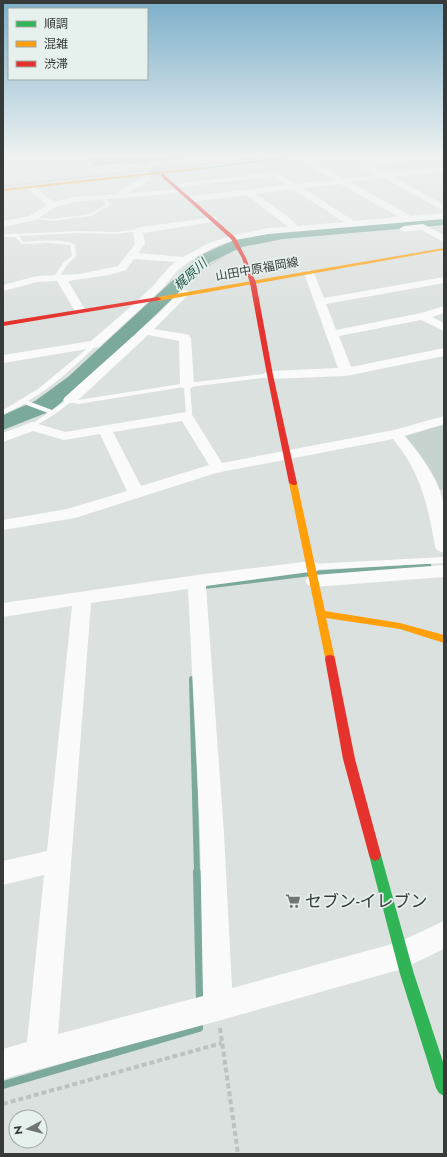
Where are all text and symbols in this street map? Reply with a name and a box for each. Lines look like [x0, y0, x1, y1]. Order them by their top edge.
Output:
legend [8, 8, 148, 80]
text: 順調 [44, 15, 68, 33]
text: 混雑 [44, 35, 68, 53]
text: 渋滞 [44, 55, 68, 73]
water label: 梶原川 [169, 253, 213, 294]
street label: 山田中原福岡線 [214, 253, 300, 285]
place label: セブン-イレブン [305, 889, 428, 913]
supermarket icon: セブン-イレブン [284, 892, 302, 910]
north arrow [8, 1109, 48, 1149]
text: N [10, 1125, 27, 1136]

